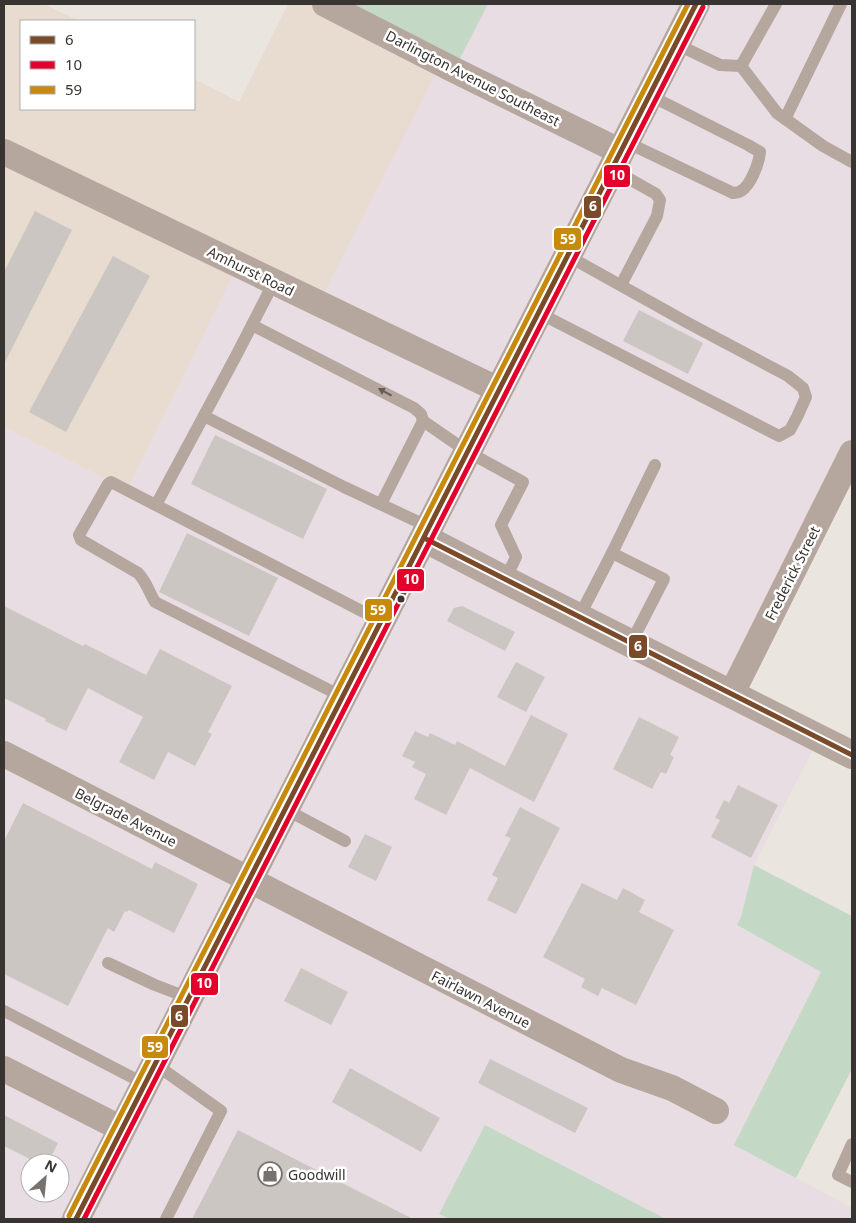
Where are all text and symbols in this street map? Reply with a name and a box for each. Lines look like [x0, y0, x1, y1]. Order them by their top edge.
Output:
legend [20, 20, 195, 110]
street label: Darlington Avenue Southeast [383, 26, 563, 130]
text: 6 [65, 29, 74, 49]
text: 10 [65, 54, 82, 74]
text: 59 [65, 79, 82, 99]
line badge: 10 [603, 164, 631, 188]
text: 10 [609, 165, 625, 184]
line badge: 6 [583, 195, 602, 219]
text: 6 [589, 196, 597, 215]
line badge: 59 [553, 227, 582, 251]
text: 59 [560, 229, 576, 248]
street label: Amhurst Road [205, 242, 297, 300]
one-way arrow [379, 388, 392, 397]
street label: Frederick Street [760, 523, 824, 623]
line badge: 10 [396, 568, 425, 592]
text: 10 [403, 569, 419, 588]
unlabelled marker [396, 594, 406, 604]
line badge: 59 [364, 598, 393, 622]
text: 59 [370, 600, 386, 619]
line badge: 6 [628, 634, 648, 659]
text: 6 [634, 636, 642, 655]
street label: Belgrade Avenue [72, 783, 180, 851]
street label: Fairlawn Avenue [428, 966, 534, 1032]
line badge: 10 [190, 972, 219, 996]
text: 10 [196, 973, 212, 992]
line badge: 6 [170, 1004, 189, 1028]
text: 6 [175, 1006, 183, 1025]
line badge: 59 [141, 1035, 169, 1059]
text: 59 [147, 1037, 163, 1056]
north arrow [20, 1153, 70, 1203]
text: N [42, 1155, 61, 1177]
shop icon: Goodwill [257, 1161, 283, 1187]
place label: Goodwill [288, 1165, 346, 1184]

